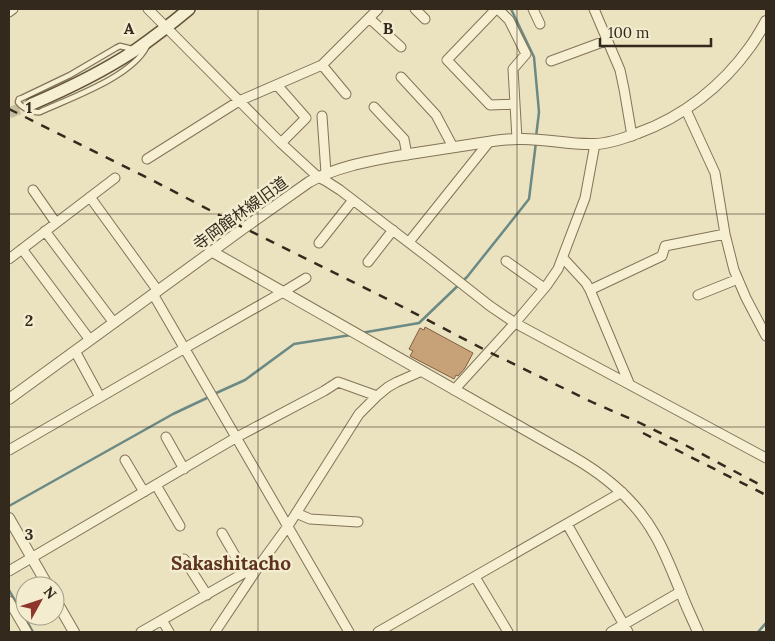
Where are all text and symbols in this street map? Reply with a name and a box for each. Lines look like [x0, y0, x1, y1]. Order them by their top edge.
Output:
scale bar [600, 15, 711, 47]
text: A [124, 18, 135, 38]
text: B [383, 18, 394, 38]
text: 100 m [608, 23, 649, 42]
text: 1 [26, 97, 32, 117]
street label: 寺岡館林線旧道 [189, 172, 291, 254]
text: 2 [25, 310, 33, 330]
text: 3 [25, 524, 34, 544]
district label: Sakashitacho [171, 551, 291, 575]
north arrow [15, 576, 65, 626]
text: N [40, 583, 60, 603]

